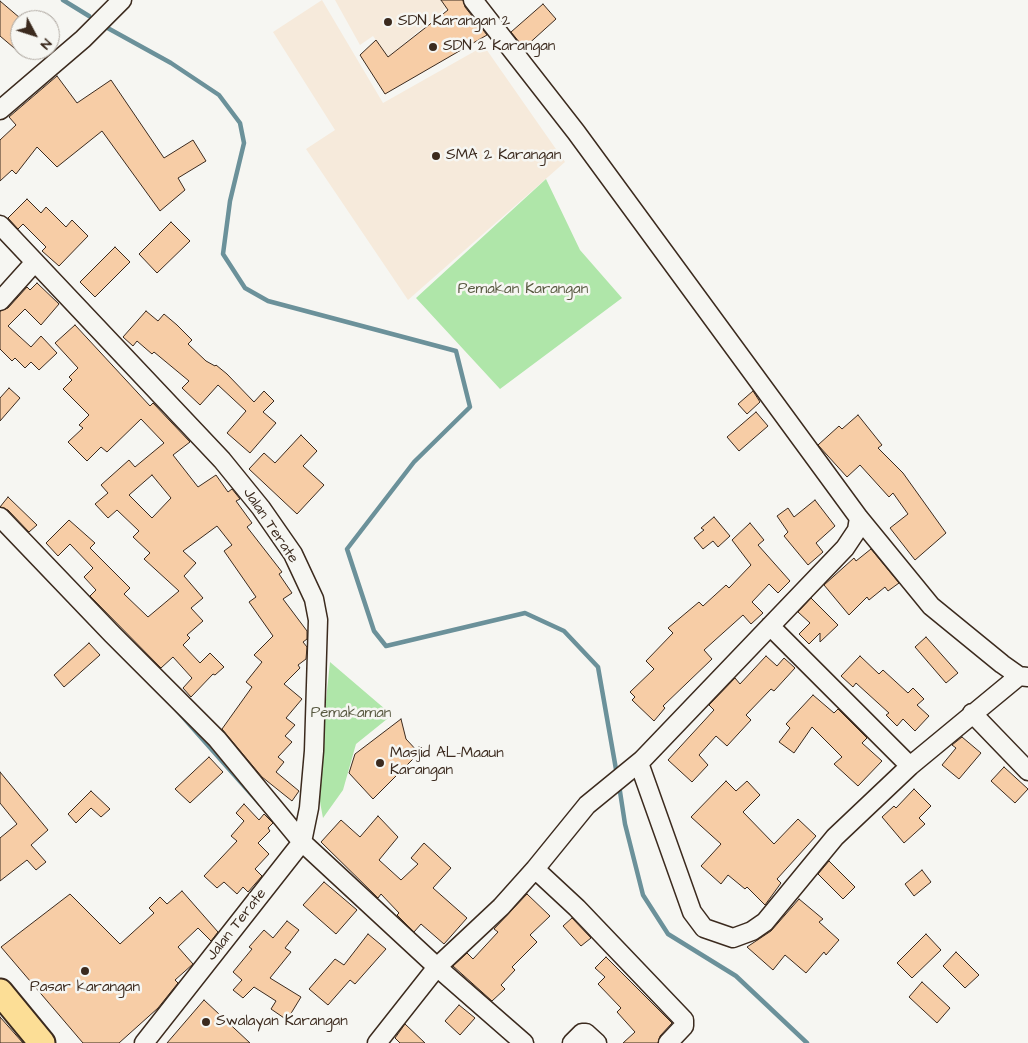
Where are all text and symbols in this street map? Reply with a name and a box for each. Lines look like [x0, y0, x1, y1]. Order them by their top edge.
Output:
north arrow [10, 10, 60, 60]
place label: SDN Karangan 2 [398, 13, 510, 31]
marker: SDN Karangan 2 [382, 16, 394, 28]
text: N [35, 34, 56, 54]
place label: SDN 2 Karangan [443, 38, 555, 56]
marker: SDN 2 Karangan [427, 41, 439, 53]
place label: SMA 2 Karangan [446, 147, 561, 165]
marker: SMA 2 Karangan [430, 150, 442, 162]
park label: Pemakan Karangan [458, 281, 588, 299]
street label: Jalan Terate [238, 485, 302, 567]
park label: Pemakaman [311, 705, 391, 723]
place label: Masjid AL-Maaun Karangan [390, 745, 504, 780]
marker: Masjid AL-Maaun Karangan [374, 757, 386, 769]
street label: Jalan Terate [203, 885, 271, 965]
marker: Pasar karangan [79, 965, 91, 977]
place label: Pasar karangan [30, 979, 140, 997]
place label: Swalayan Karangan [216, 1013, 348, 1031]
marker: Swalayan Karangan [200, 1016, 212, 1028]

